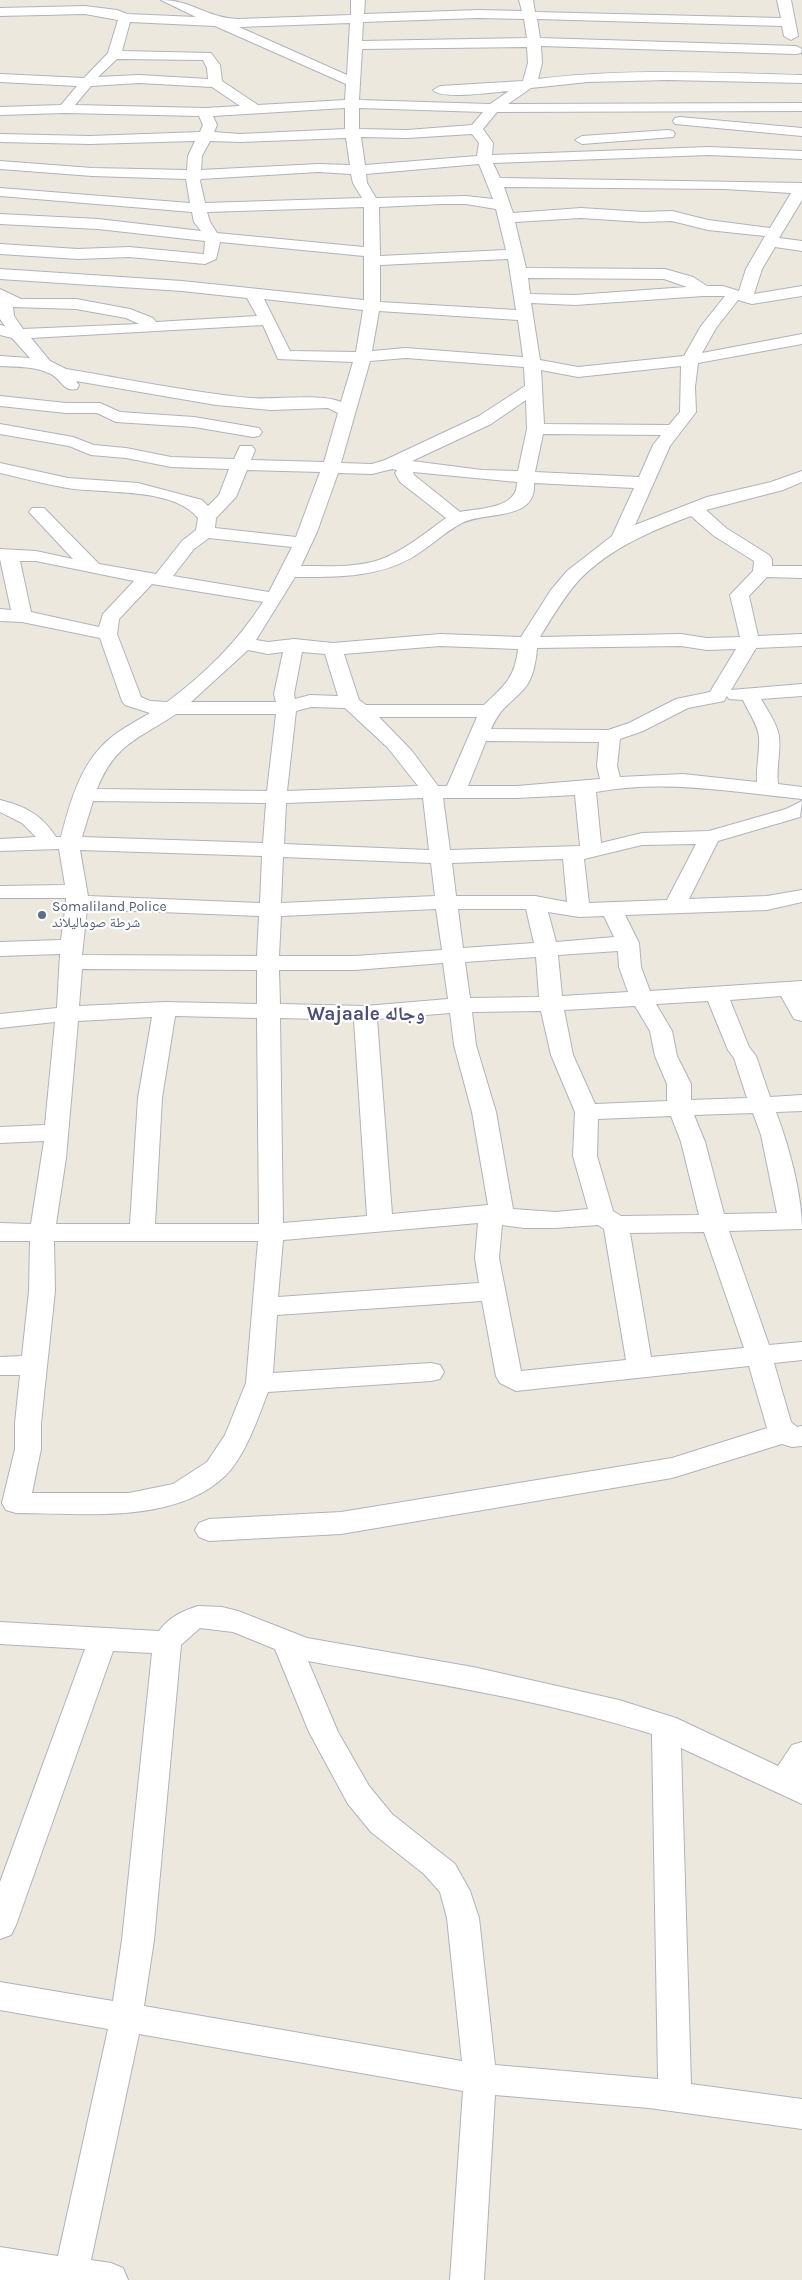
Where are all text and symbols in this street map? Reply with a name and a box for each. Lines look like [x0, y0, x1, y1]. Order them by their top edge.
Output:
place label: Somaliland Police شرطة صوماليلاند [52, 899, 167, 932]
marker: Somaliland Police شرطة صوماليلاند [36, 909, 48, 921]
district label: Wajaale وجاله [307, 1004, 425, 1026]

